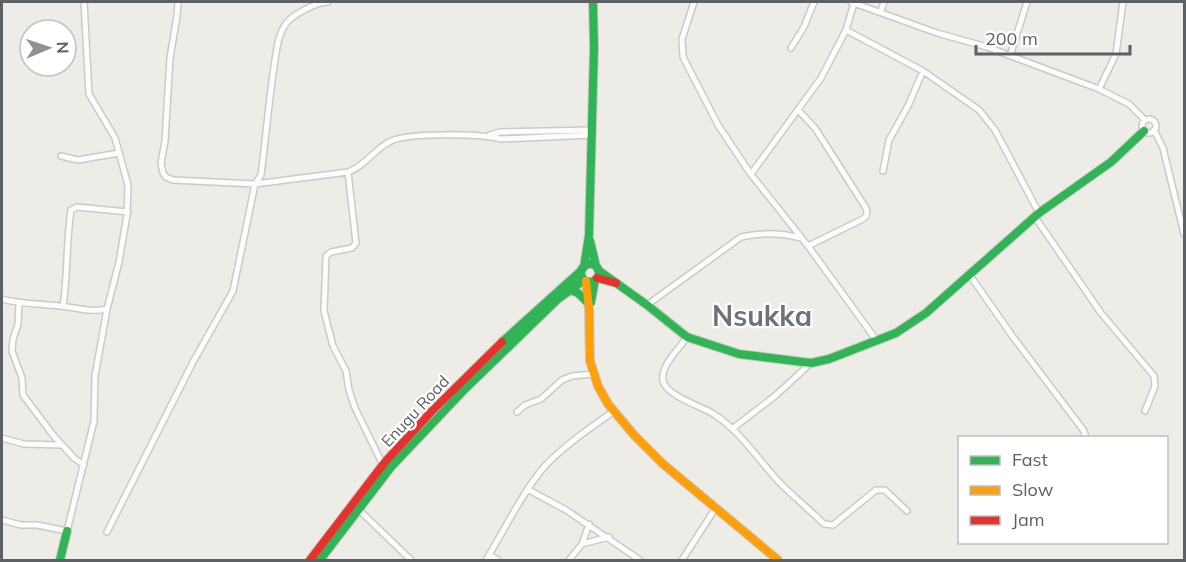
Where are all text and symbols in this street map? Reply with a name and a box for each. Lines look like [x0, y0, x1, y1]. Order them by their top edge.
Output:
north arrow [18, 18, 78, 78]
scale bar [976, 18, 1130, 56]
text: 200 m [985, 27, 1038, 50]
text: N [53, 41, 73, 54]
district label: Nsukka [712, 298, 812, 333]
street label: Enugu Road [377, 371, 453, 451]
legend [958, 436, 1168, 544]
text: Fast [1012, 448, 1048, 471]
text: Slow [1012, 478, 1054, 501]
text: Jam [1012, 508, 1045, 531]

